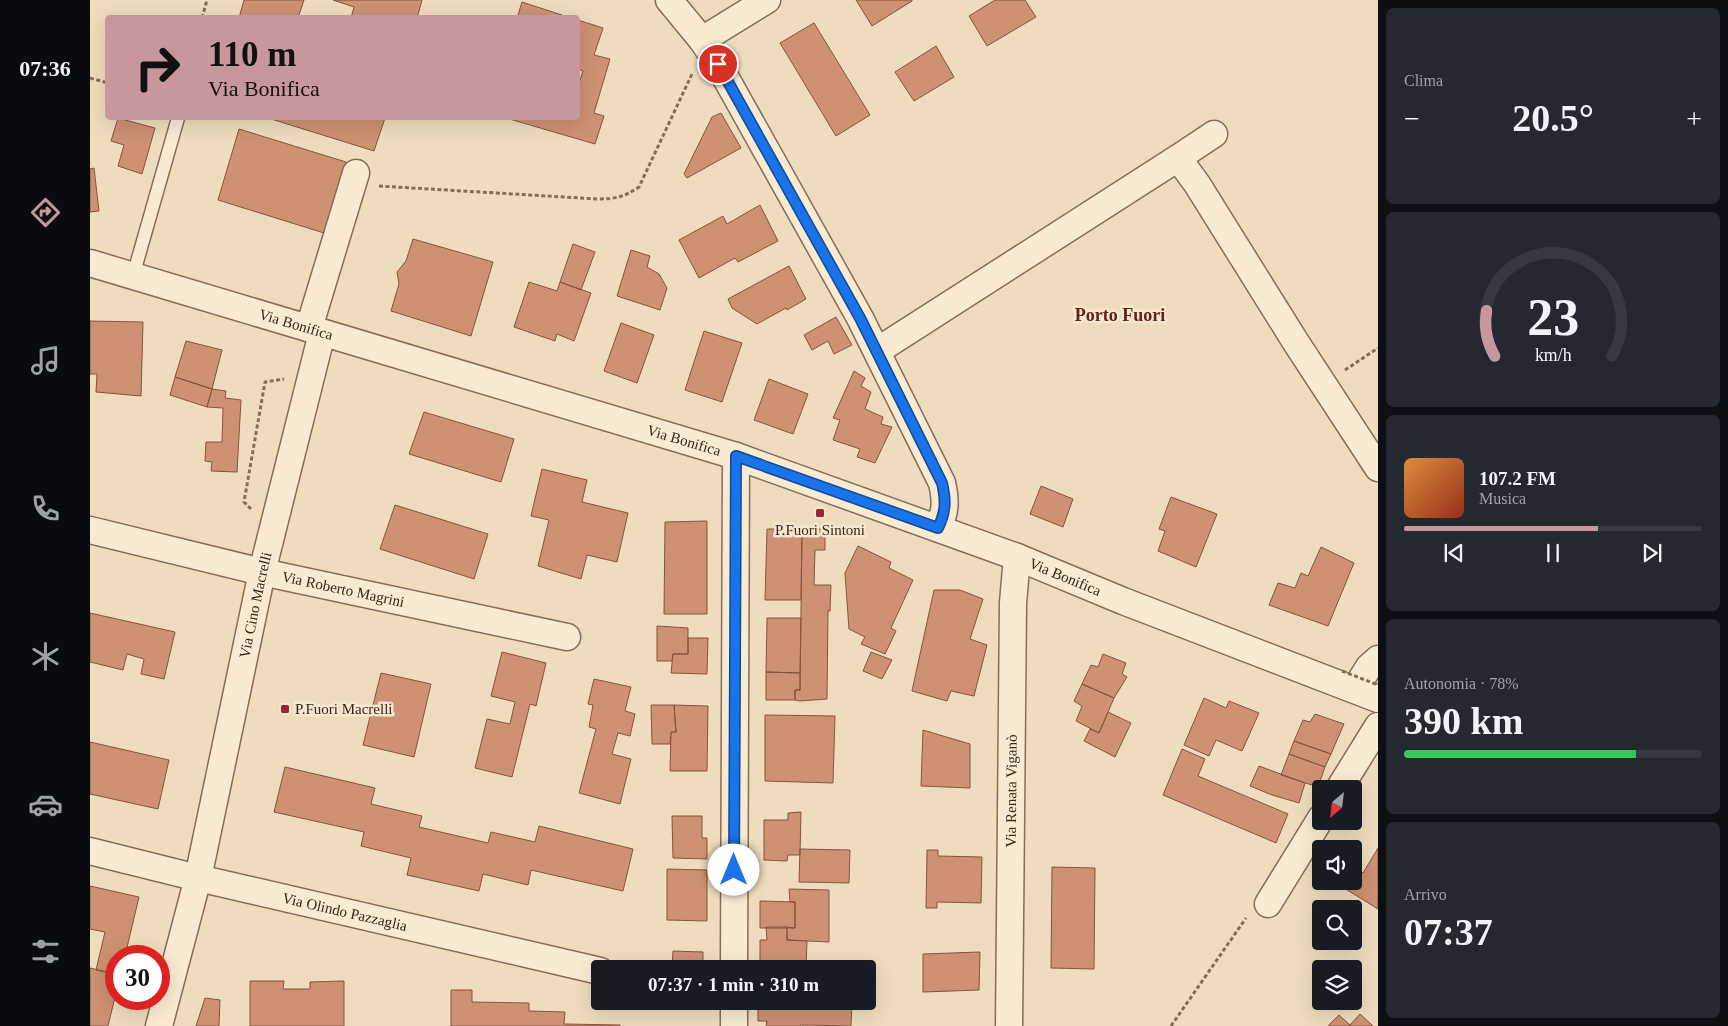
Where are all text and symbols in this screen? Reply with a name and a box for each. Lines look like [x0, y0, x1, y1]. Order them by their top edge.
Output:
icon: right [125, 35, 190, 100]
text: 110 m [208, 35, 296, 74]
pin [697, 43, 739, 85]
icon: arrive [704, 50, 732, 78]
text: 07:36 [19, 56, 71, 81]
text: Clima [1404, 72, 1443, 89]
text: Via Bonifica [208, 76, 320, 101]
text: 20.5° [1512, 97, 1594, 139]
text: − [1404, 103, 1420, 134]
text: + [1686, 103, 1702, 134]
icon: directions [28, 195, 63, 230]
text: 23 [1527, 289, 1579, 346]
district label: Porto Fuori [1075, 305, 1165, 325]
street label: Via Bonifica [257, 306, 335, 343]
icon: music [28, 343, 63, 378]
text: km/h [1535, 345, 1571, 365]
street label: Via Bonifica [645, 422, 723, 459]
text: 107.2 FM [1479, 468, 1556, 489]
text: Musica [1479, 490, 1526, 507]
icon: phone [28, 491, 63, 526]
marker: P.Fuori Sintoni [814, 507, 826, 519]
place label: P.Fuori Sintoni [775, 522, 865, 538]
icon: previous [1440, 539, 1468, 567]
icon: pause [1539, 539, 1567, 567]
icon: next [1638, 539, 1666, 567]
street label: Via Cino Macrelli [236, 550, 275, 660]
street label: Via Bonifica [1027, 555, 1104, 599]
street label: Via Roberto Magrini [280, 568, 406, 610]
icon: climate [28, 639, 63, 674]
text: Autonomia · 78% [1404, 675, 1519, 692]
text: 390 km [1404, 700, 1523, 742]
place label: P.Fuori Macrelli [295, 701, 393, 717]
marker: P.Fuori Macrelli [279, 703, 291, 715]
street label: Via Renata Viganò [1003, 734, 1020, 848]
north arrow [1312, 780, 1362, 830]
map controls [1312, 780, 1362, 1010]
icon: car [28, 787, 63, 822]
button: sound [1312, 840, 1362, 890]
position arrow [707, 843, 759, 895]
text: Arrivo [1404, 886, 1447, 903]
street label: Via Olindo Pazzaglia [281, 890, 409, 934]
button: search [1312, 900, 1362, 950]
text: 07:37 [1404, 911, 1493, 953]
icon: filters [28, 934, 63, 969]
speed limit sign: 30 [105, 945, 170, 1010]
button: layers [1312, 960, 1362, 1010]
text: 07:37 · 1 min · 310 m [648, 974, 819, 995]

